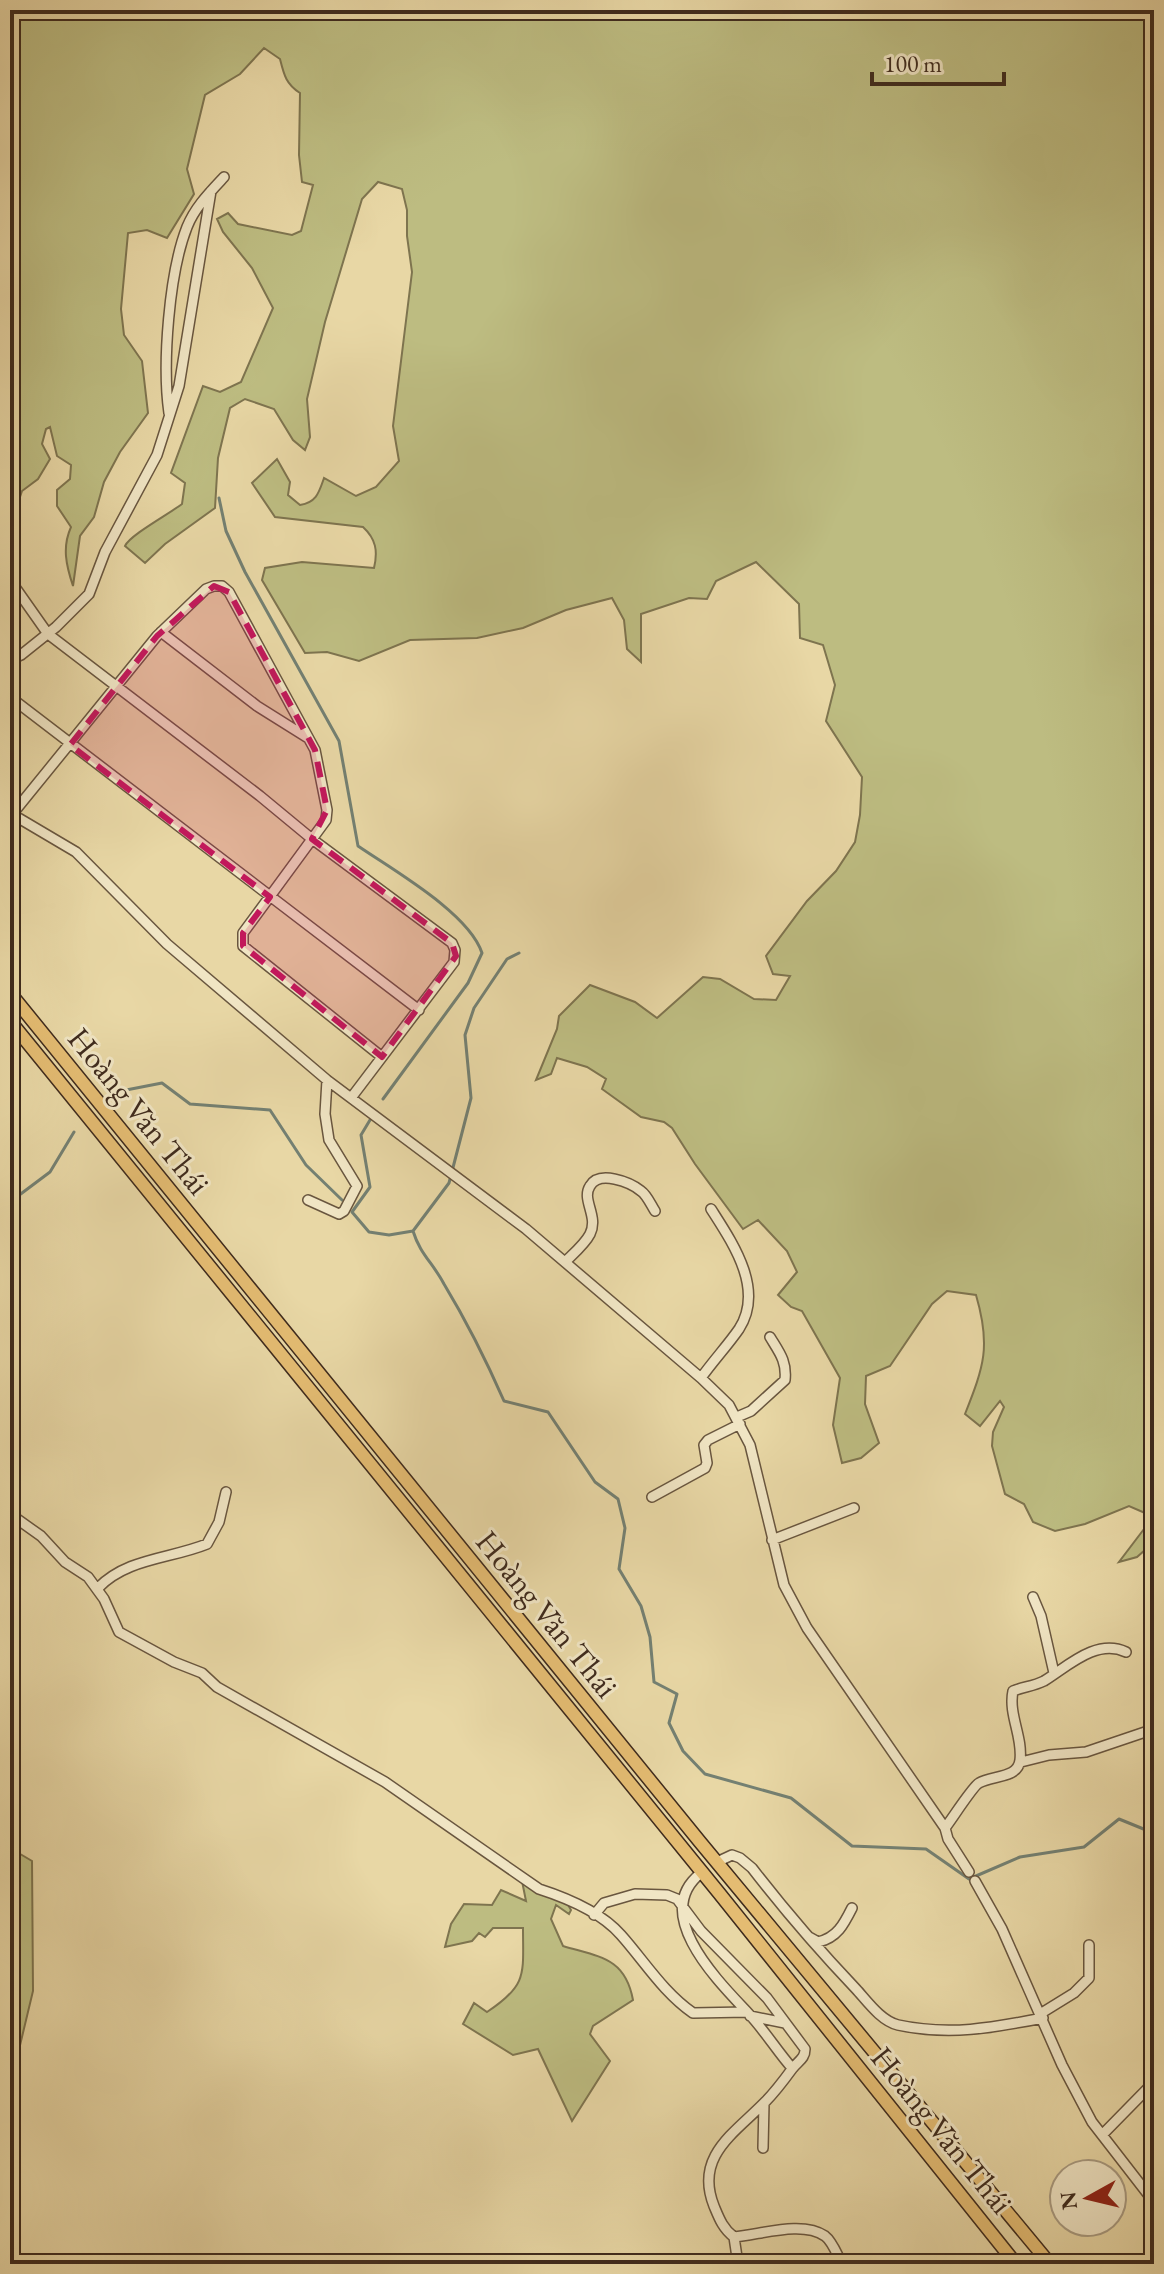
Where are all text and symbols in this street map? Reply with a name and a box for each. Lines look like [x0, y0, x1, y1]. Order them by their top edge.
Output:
scale bar [872, 36, 1004, 86]
text: 100 m [884, 48, 942, 79]
street label: Hoàng Văn Thái [58, 1019, 220, 1204]
street label: Hoàng Văn Thái [466, 1522, 628, 1707]
street label: Hoàng Văn Thái [861, 2038, 1023, 2223]
north arrow [1048, 2158, 1128, 2238]
text: N [1053, 2190, 1084, 2212]

